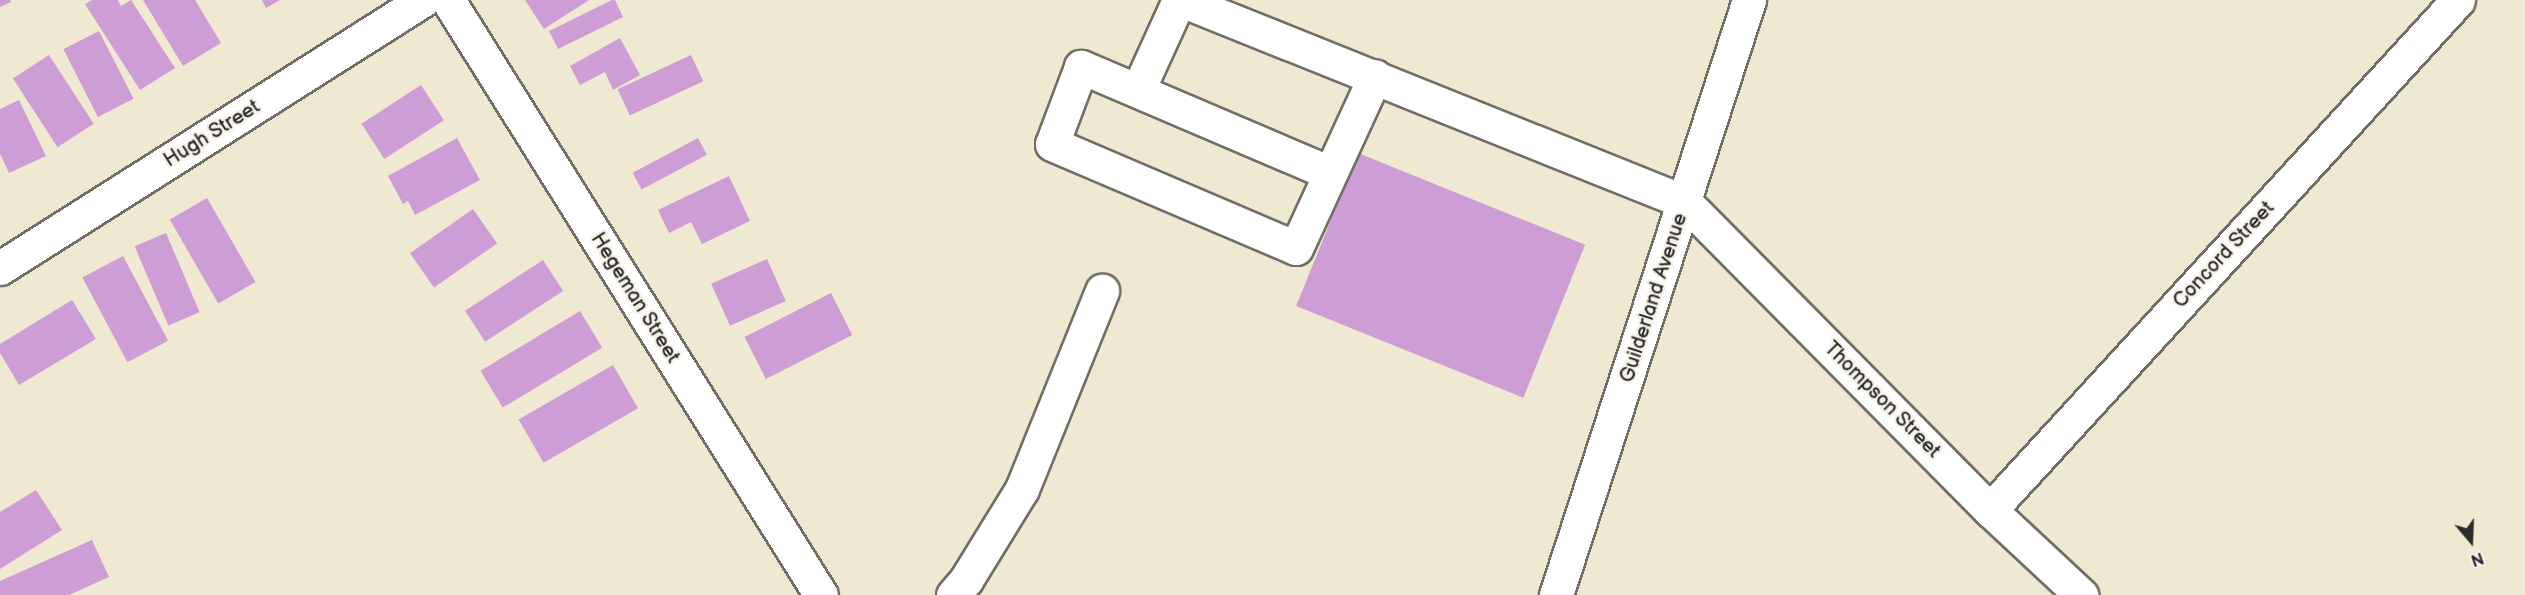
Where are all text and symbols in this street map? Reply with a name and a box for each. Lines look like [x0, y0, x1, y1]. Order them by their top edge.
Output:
street label: Hugh Street [160, 95, 264, 173]
street label: Concord Street [2168, 197, 2280, 313]
street label: Guilderland Avenue [1615, 210, 1693, 386]
street label: Hegeman Street [585, 228, 685, 368]
street label: Thompson Street [1819, 337, 1945, 463]
north arrow [2441, 511, 2501, 571]
text: N [2468, 548, 2486, 569]

